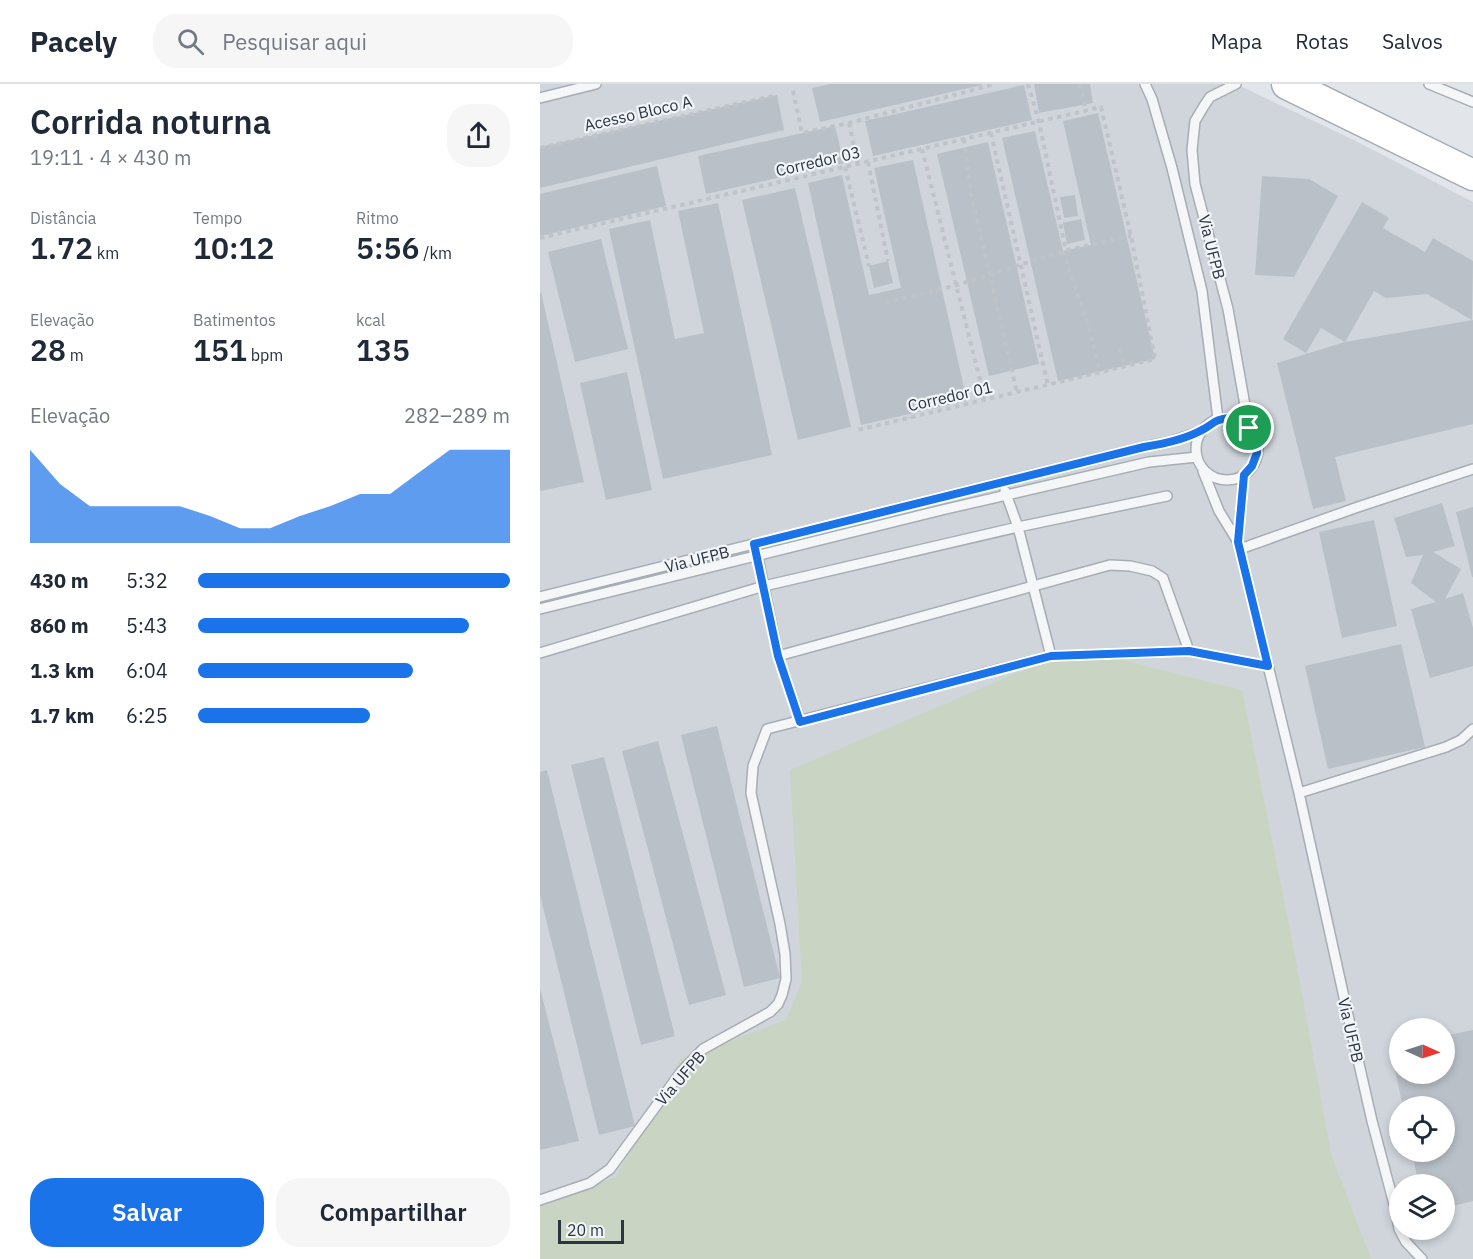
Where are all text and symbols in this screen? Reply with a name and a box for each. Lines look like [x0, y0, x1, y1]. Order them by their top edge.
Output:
search box [153, 14, 573, 68]
text: Pacely [30, 23, 117, 60]
icon: search [174, 25, 207, 58]
text: Pesquisar aqui [222, 27, 367, 56]
text: Mapa [1211, 27, 1262, 55]
text: Rotas [1295, 27, 1349, 55]
text: Salvos [1382, 27, 1443, 55]
street label: Acesso Bloco A [582, 91, 694, 135]
text: Corrida noturna [30, 100, 271, 143]
button: share [447, 104, 510, 167]
street label: Corredor 03 [774, 142, 862, 180]
text: 19:11 · 4 × 430 m [30, 144, 191, 171]
text: Distância [30, 208, 96, 228]
text: Tempo [193, 208, 242, 228]
text: Ritmo [356, 208, 399, 228]
street label: Via UFPB [1194, 213, 1230, 281]
text: 1.72 [30, 228, 93, 267]
text: 10:12 [193, 228, 275, 267]
text: 5:56 [356, 228, 420, 267]
text: km [93, 243, 119, 263]
text: /km [420, 243, 452, 263]
text: Elevação [30, 310, 94, 330]
text: Batimentos [193, 310, 276, 330]
text: kcal [356, 310, 385, 330]
text: 28 [30, 330, 66, 369]
text: 151 [193, 330, 247, 369]
text: 135 [356, 330, 410, 369]
text: m [66, 345, 84, 365]
text: bpm [247, 345, 283, 365]
street label: Corredor 01 [906, 377, 994, 415]
text: Elevação [30, 402, 110, 429]
text: 282–289 m [404, 402, 510, 429]
pin [1223, 402, 1274, 453]
icon: arrive [1232, 411, 1265, 444]
street label: Via UFPB [663, 541, 731, 577]
text: 430 m [30, 567, 89, 594]
text: 5:32 [126, 567, 168, 594]
text: 860 m [30, 612, 89, 639]
text: 5:43 [126, 612, 168, 639]
text: 1.3 km [30, 657, 94, 684]
text: 6:04 [126, 657, 168, 684]
text: 1.7 km [30, 702, 94, 729]
text: 6:25 [126, 702, 168, 729]
street label: Via UFPB [1334, 996, 1368, 1064]
north arrow [1389, 1018, 1455, 1084]
map controls [1389, 1018, 1455, 1240]
street label: Via UFPB [651, 1047, 709, 1109]
button: locate [1389, 1096, 1455, 1162]
button: layers [1389, 1174, 1455, 1240]
button: Salvar [30, 1178, 264, 1247]
button: Compartilhar [276, 1178, 510, 1247]
scale bar [558, 1217, 624, 1244]
text: 20 m [567, 1220, 604, 1240]

